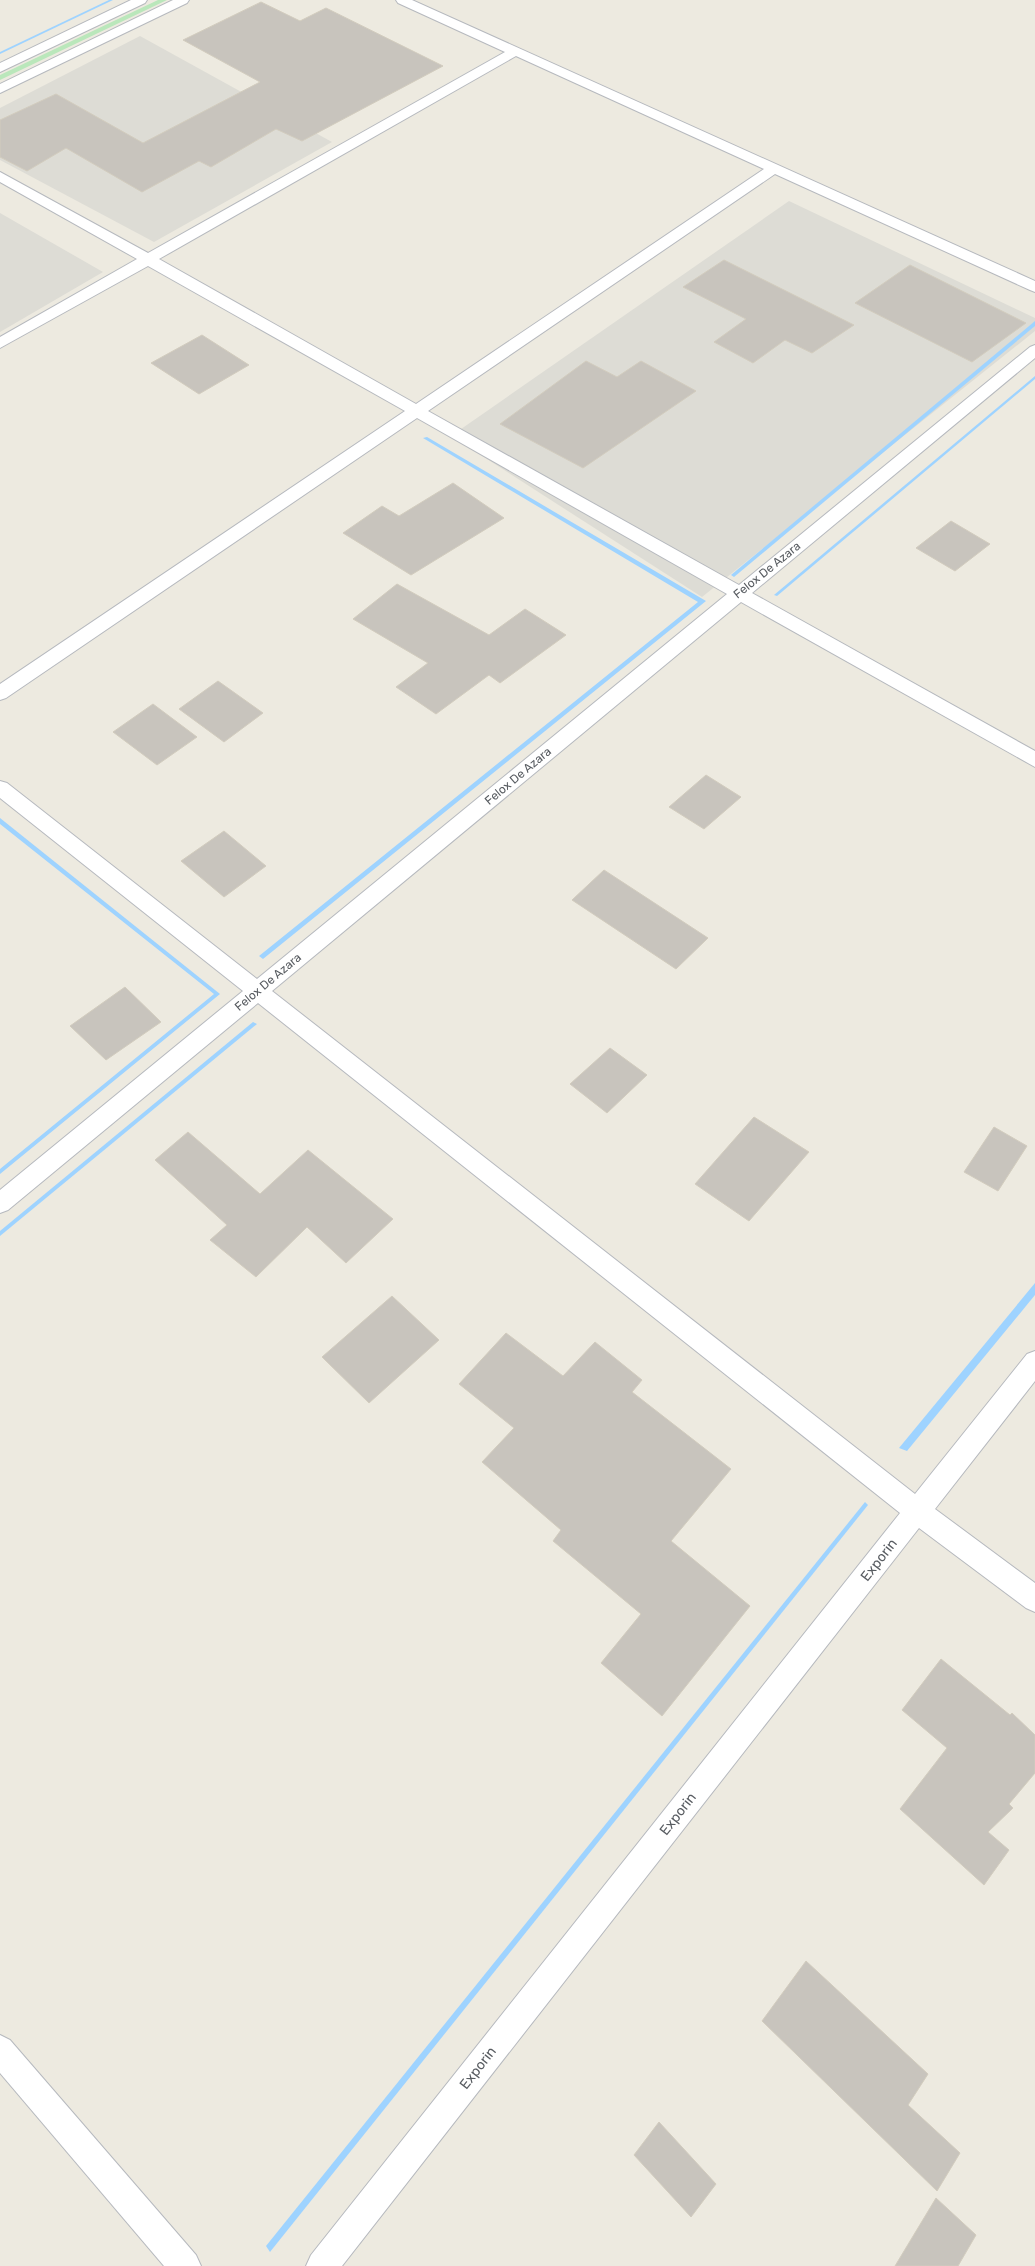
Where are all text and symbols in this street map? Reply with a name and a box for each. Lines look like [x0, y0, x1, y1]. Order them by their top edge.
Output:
street label: Felox De Azara [731, 539, 803, 601]
street label: Felox De Azara [482, 744, 554, 808]
street label: Felox De Azara [232, 950, 304, 1014]
street label: Exporin [857, 1535, 901, 1585]
street label: Exporin [656, 1789, 700, 1839]
street label: Exporin [456, 2043, 500, 2093]

